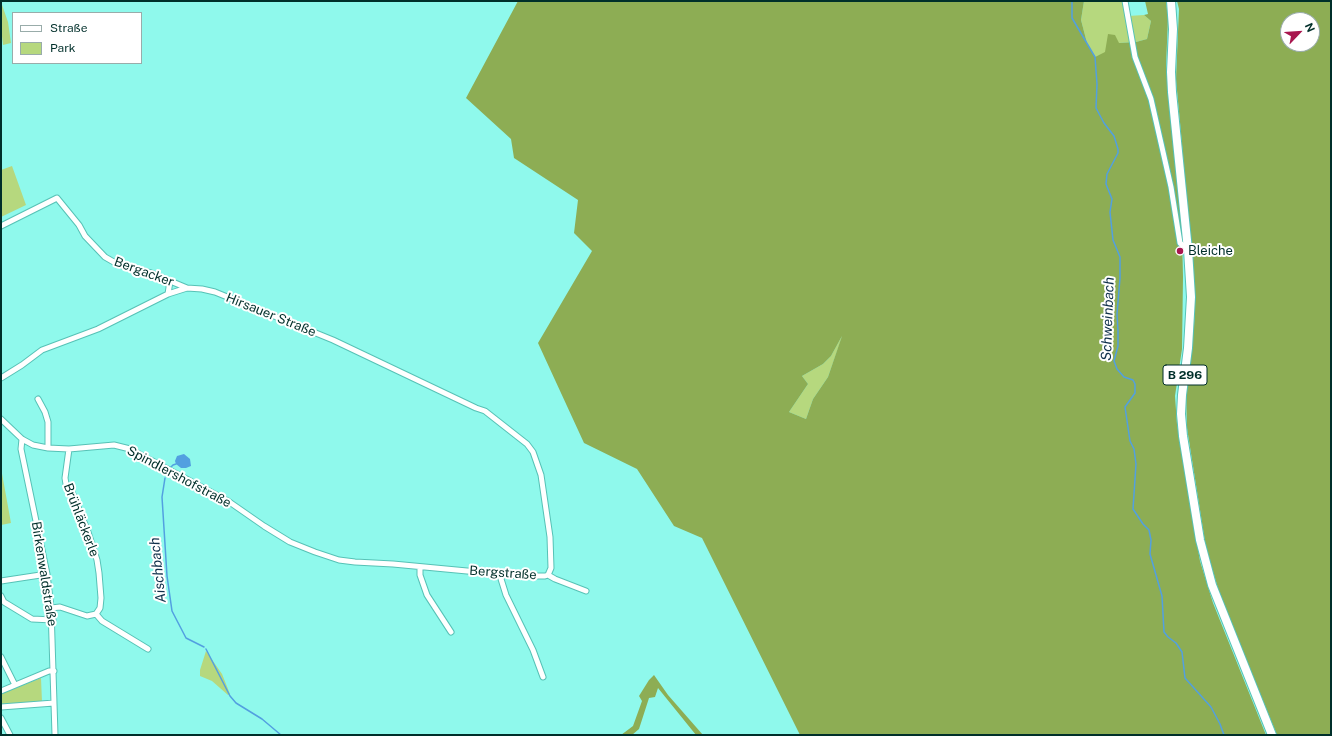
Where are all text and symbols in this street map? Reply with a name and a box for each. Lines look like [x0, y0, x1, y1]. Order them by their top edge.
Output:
legend [12, 12, 142, 64]
north arrow [1280, 12, 1320, 52]
text: Straße [50, 21, 87, 35]
text: N [1303, 21, 1317, 34]
text: Park [50, 41, 76, 55]
place label: Bleiche [1188, 243, 1233, 259]
marker: Bleiche [1175, 246, 1185, 256]
street label: Bergacker [112, 254, 176, 290]
water label: Schweinbach [1098, 277, 1118, 361]
street label: Hirsauer Straße [224, 290, 318, 340]
road number: B 296 [1163, 365, 1207, 385]
street label: Spindlershofstraße [124, 443, 234, 511]
street label: Brühläckerle [60, 481, 102, 559]
street label: Birkenwaldstraße [28, 521, 60, 627]
water label: Aischbach [146, 537, 170, 603]
street label: Bergstraße [469, 563, 537, 583]

